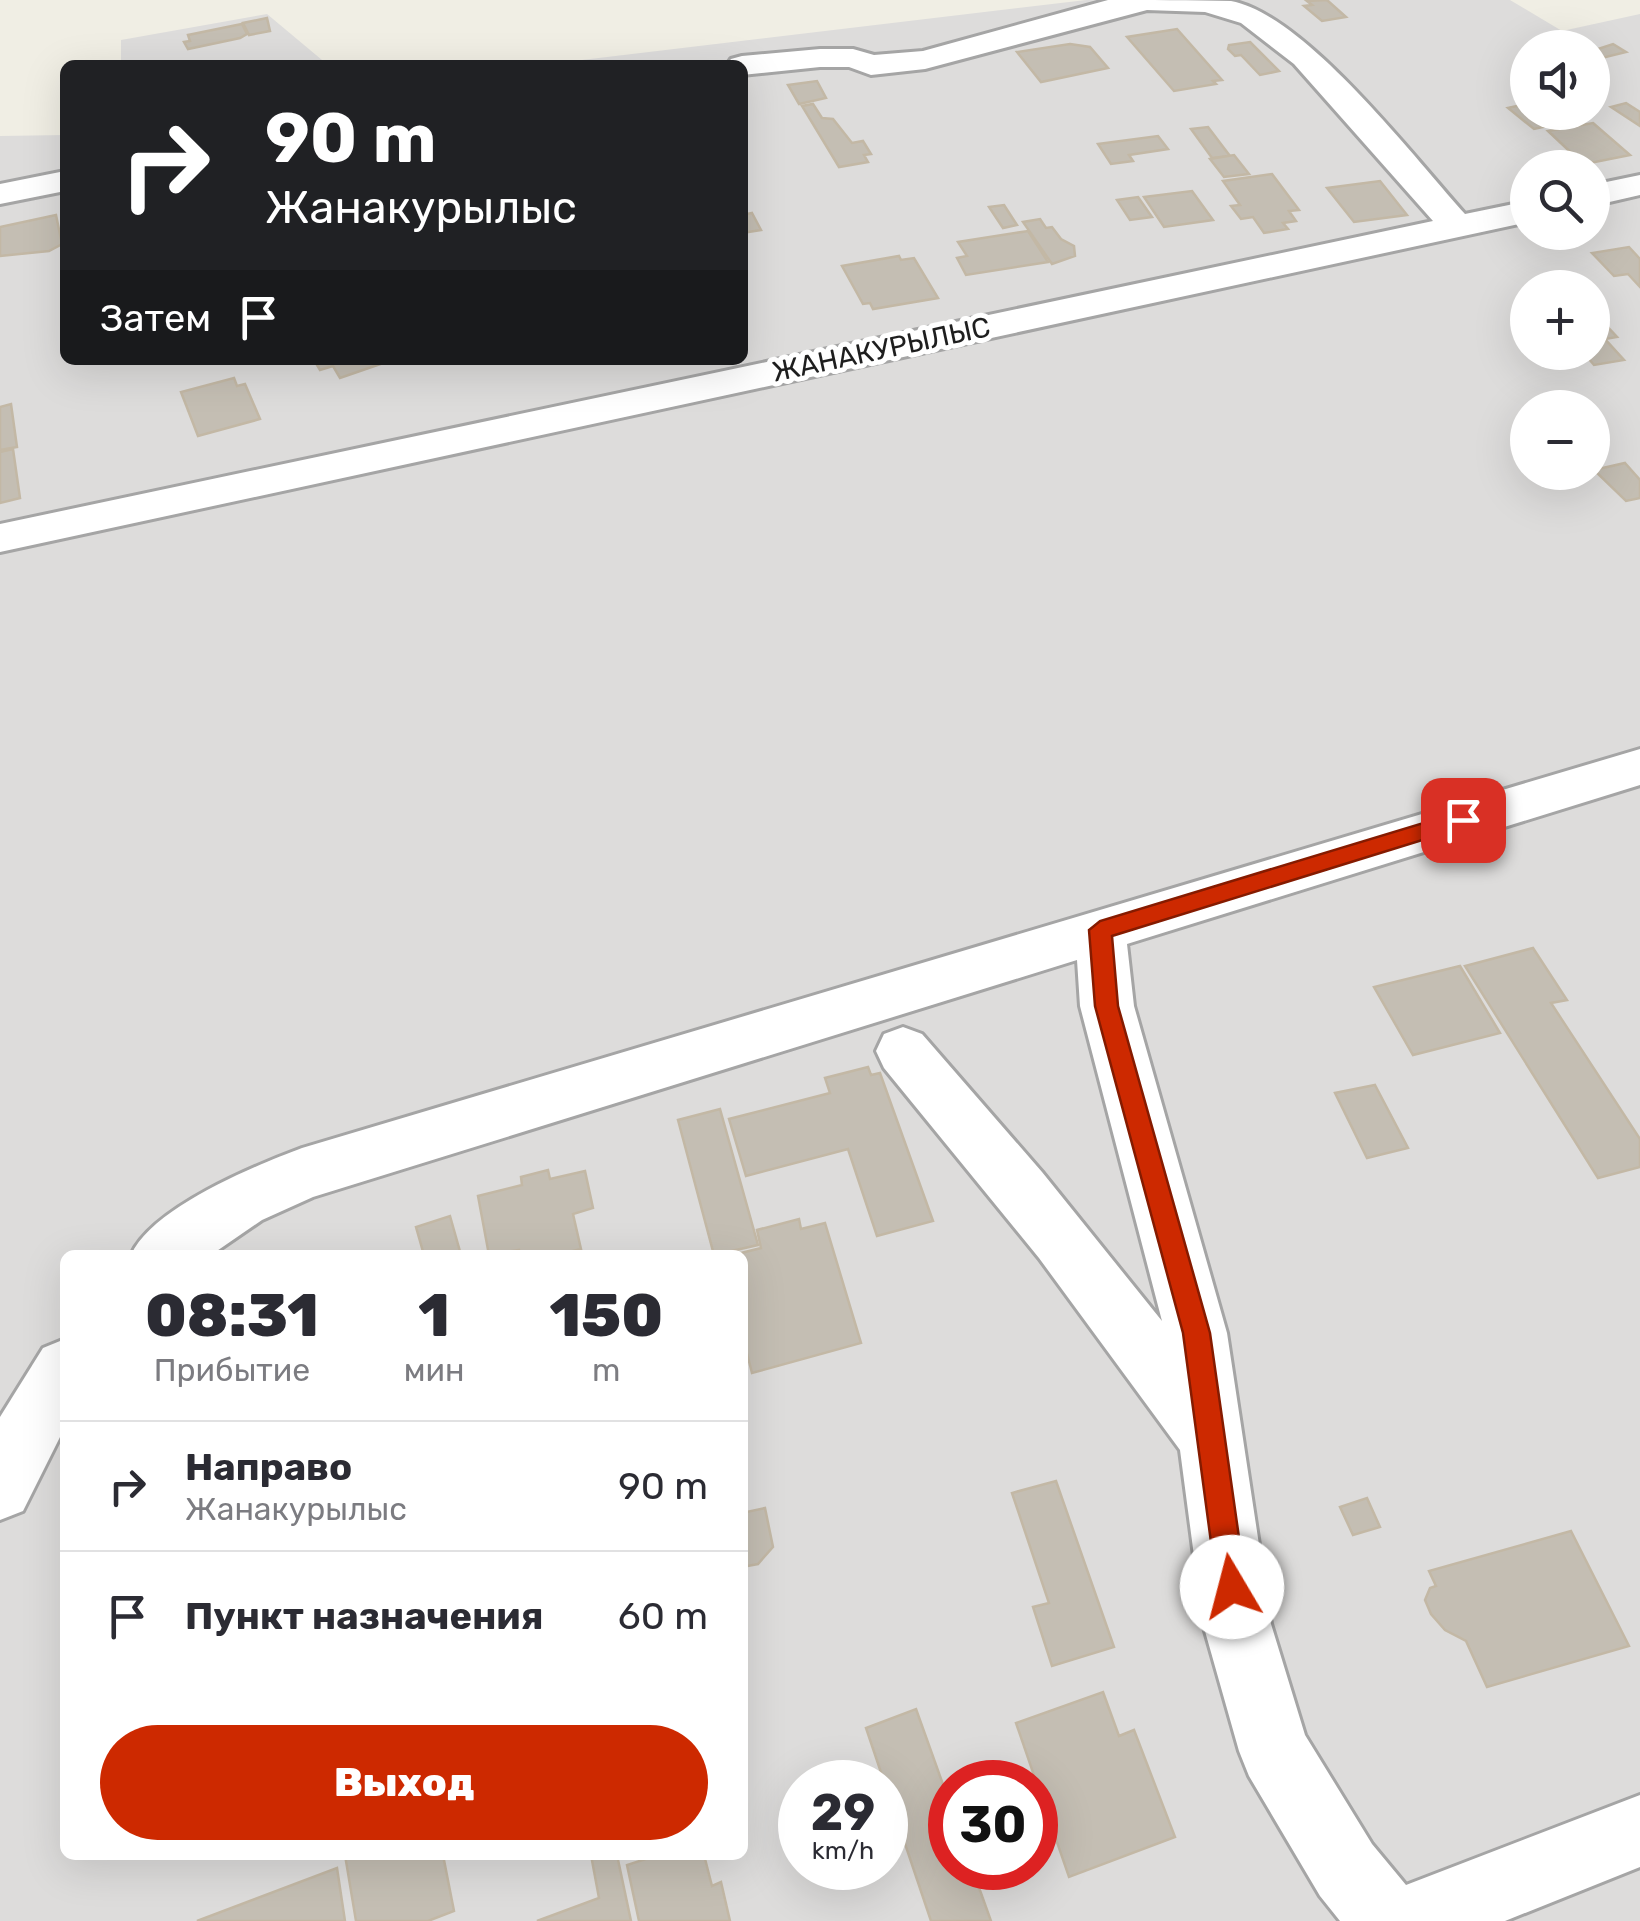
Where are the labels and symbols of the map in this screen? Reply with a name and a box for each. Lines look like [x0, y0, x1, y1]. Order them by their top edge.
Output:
street label: ЖАНАКУРЫЛЫС [769, 310, 993, 389]
pin [1421, 778, 1506, 863]
position arrow [1180, 1535, 1284, 1639]
speed limit sign: 30 [928, 1760, 1058, 1890]

